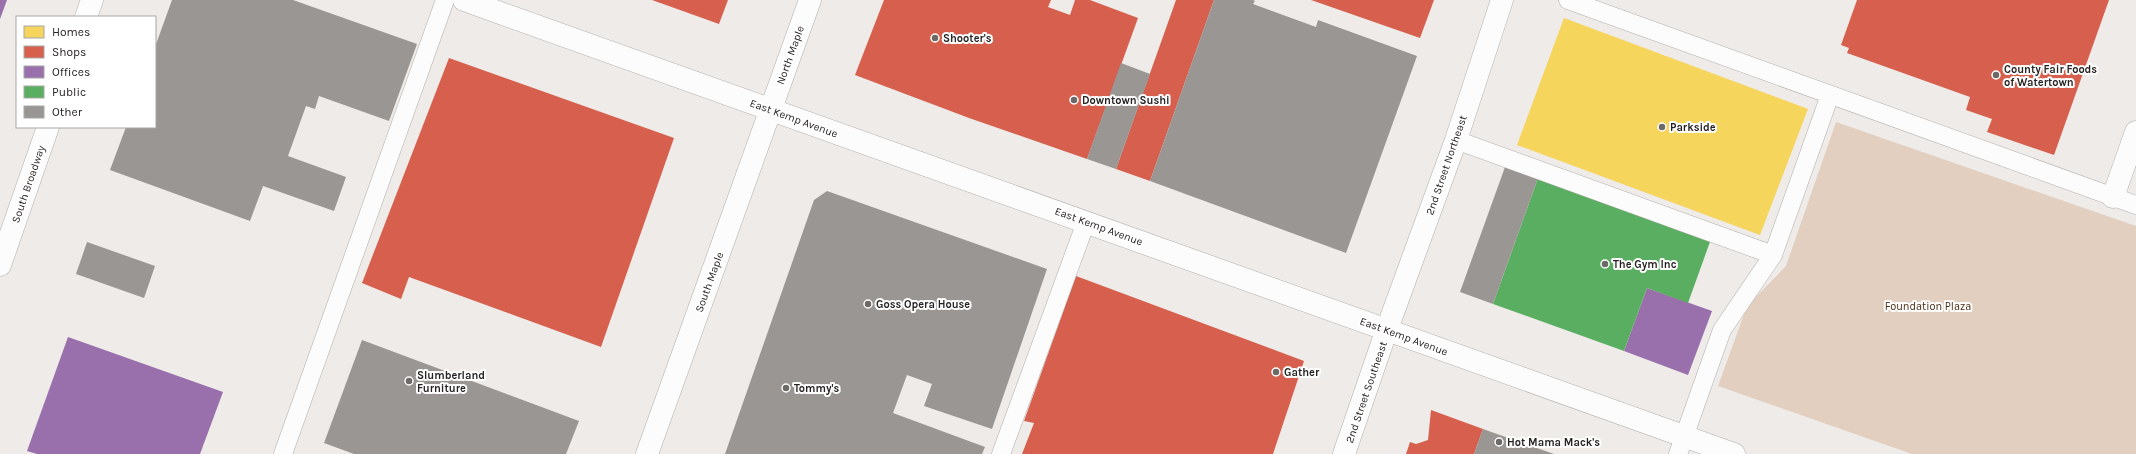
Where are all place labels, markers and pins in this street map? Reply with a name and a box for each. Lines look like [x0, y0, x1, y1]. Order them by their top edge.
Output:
place label: Shooter's [943, 32, 992, 45]
marker: Shooter's [930, 33, 940, 43]
place label: County Fair Foods of Watertown [2004, 63, 2097, 89]
marker: County Fair Foods of Watertown [1991, 70, 2001, 80]
place label: Downtown Sushi [1082, 94, 1170, 107]
marker: Downtown Sushi [1069, 95, 1079, 105]
place label: Parkside [1670, 121, 1716, 134]
marker: Parkside [1657, 122, 1667, 132]
place label: The Gym Inc [1613, 258, 1677, 271]
marker: The Gym Inc [1600, 259, 1610, 269]
place label: Goss Opera House [876, 298, 970, 311]
marker: Goss Opera House [863, 299, 873, 309]
place label: Gather [1284, 366, 1320, 379]
marker: Gather [1271, 367, 1281, 377]
place label: Slumberland Furniture [417, 369, 485, 395]
marker: Slumberland Furniture [404, 376, 414, 386]
place label: Tommy's [794, 382, 839, 395]
marker: Tommy's [781, 383, 791, 393]
place label: Hot Mama Mack's [1507, 436, 1600, 449]
marker: Hot Mama Mack's [1494, 437, 1504, 447]

